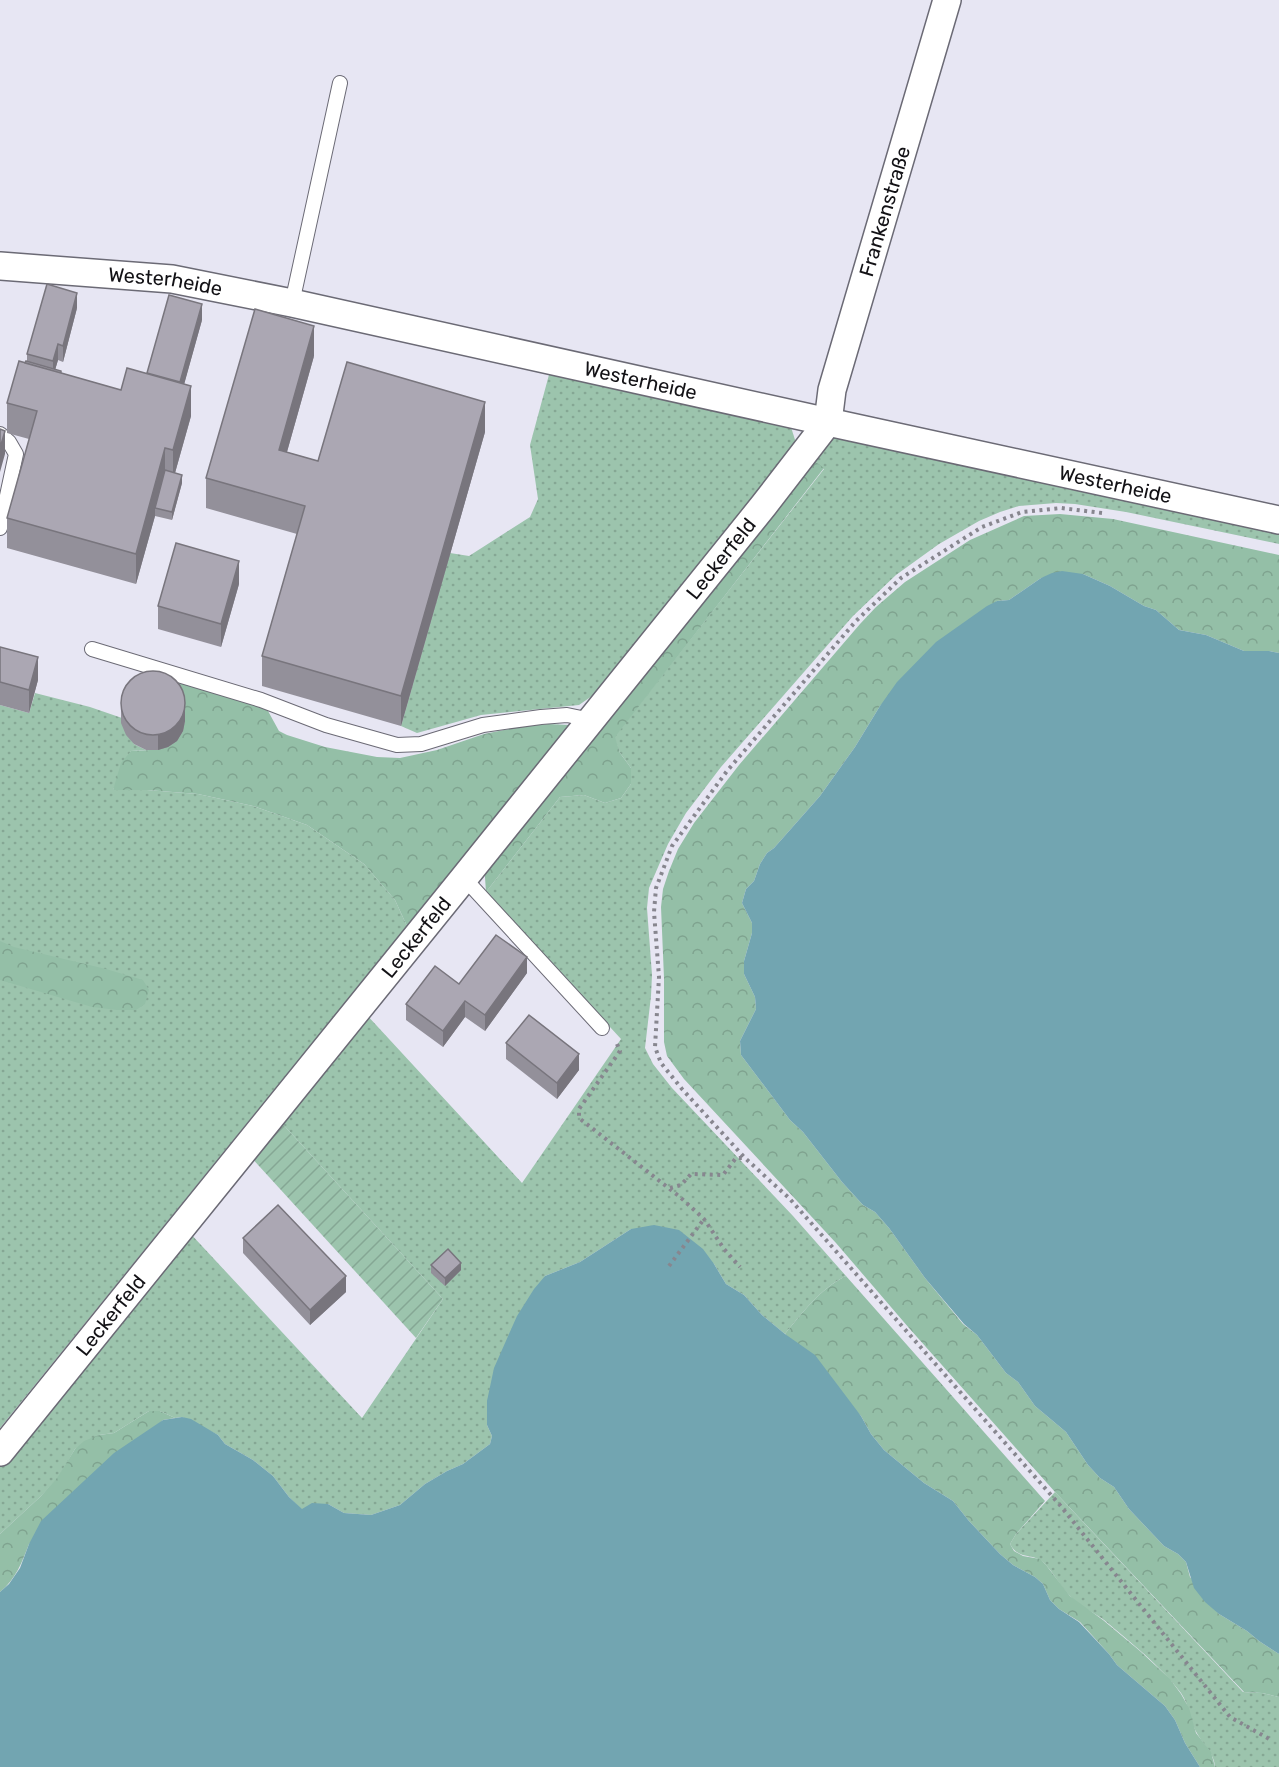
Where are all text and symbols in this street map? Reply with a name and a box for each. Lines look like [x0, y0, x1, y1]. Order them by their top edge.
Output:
street label: Frankenstraße [854, 143, 915, 279]
street label: Westerheide [107, 262, 224, 301]
street label: Westerheide [582, 356, 699, 405]
street label: Westerheide [1057, 461, 1174, 508]
street label: Leckerfeld [681, 513, 761, 604]
street label: Leckerfeld [376, 892, 456, 983]
street label: Leckerfeld [71, 1270, 151, 1361]

